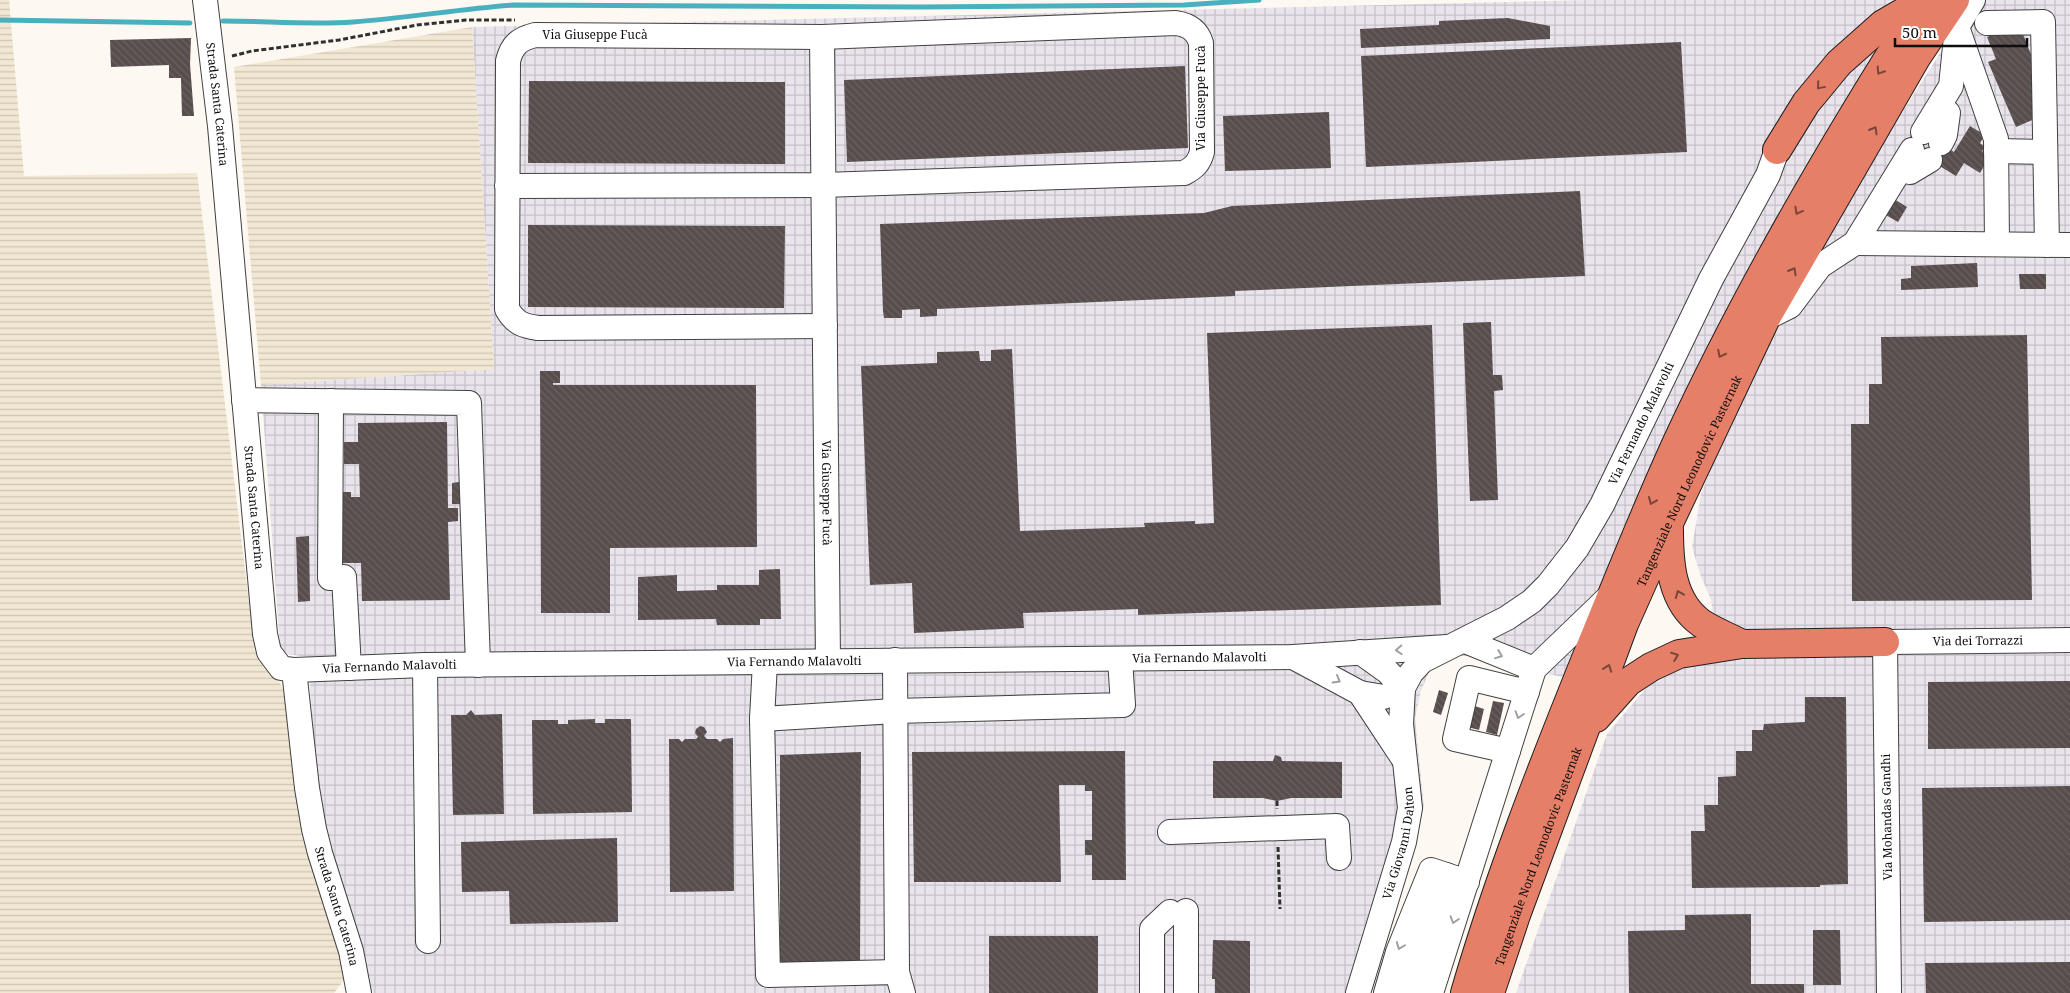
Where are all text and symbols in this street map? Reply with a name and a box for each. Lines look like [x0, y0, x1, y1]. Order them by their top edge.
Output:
scale bar [1895, 15, 2028, 47]
text: 50 m [1902, 22, 1937, 42]
street label: Via Giuseppe Fucà [542, 26, 648, 43]
street label: Strada Santa Caterina [202, 42, 233, 167]
street label: Via Giuseppe Fucà [1192, 45, 1209, 151]
one-way arrow [1877, 65, 1886, 74]
one-way arrow [1817, 80, 1826, 89]
one-way arrow [1868, 127, 1878, 136]
one-way arrow [1794, 205, 1804, 214]
one-way arrow [1787, 267, 1797, 276]
one-way arrow [1717, 349, 1727, 358]
street label: Via Fernando Malavolti [1604, 359, 1678, 488]
street label: Tangenziale Nord Leonodovic Pasternak [1633, 371, 1746, 589]
street label: Via Giuseppe Fucà [818, 440, 836, 546]
street label: Strada Santa Caterina [240, 445, 268, 570]
one-way arrow [1647, 496, 1658, 505]
one-way arrow [1675, 590, 1685, 598]
street label: Via dei Torrazzi [1933, 632, 2023, 649]
one-way arrow [1394, 644, 1402, 655]
street label: Via Fernando Malavolti [1132, 648, 1267, 666]
one-way arrow [1495, 649, 1503, 659]
street label: Via Fernando Malavolti [727, 652, 862, 670]
one-way arrow [1670, 652, 1679, 662]
street label: Via Fernando Malavolti [322, 656, 457, 677]
one-way arrow [1602, 664, 1612, 673]
one-way arrow [1331, 673, 1340, 683]
one-way arrow [1515, 711, 1525, 719]
street label: Tangenziale Nord Leonodovic Pasternak [1491, 744, 1586, 968]
street label: Via Mohandas Gandhi [1877, 753, 1896, 880]
street label: Via Giovanni Dalton [1378, 786, 1418, 901]
street label: Strada Santa Caterina [311, 845, 363, 968]
one-way arrow [1450, 915, 1460, 924]
one-way arrow [1396, 941, 1407, 950]

